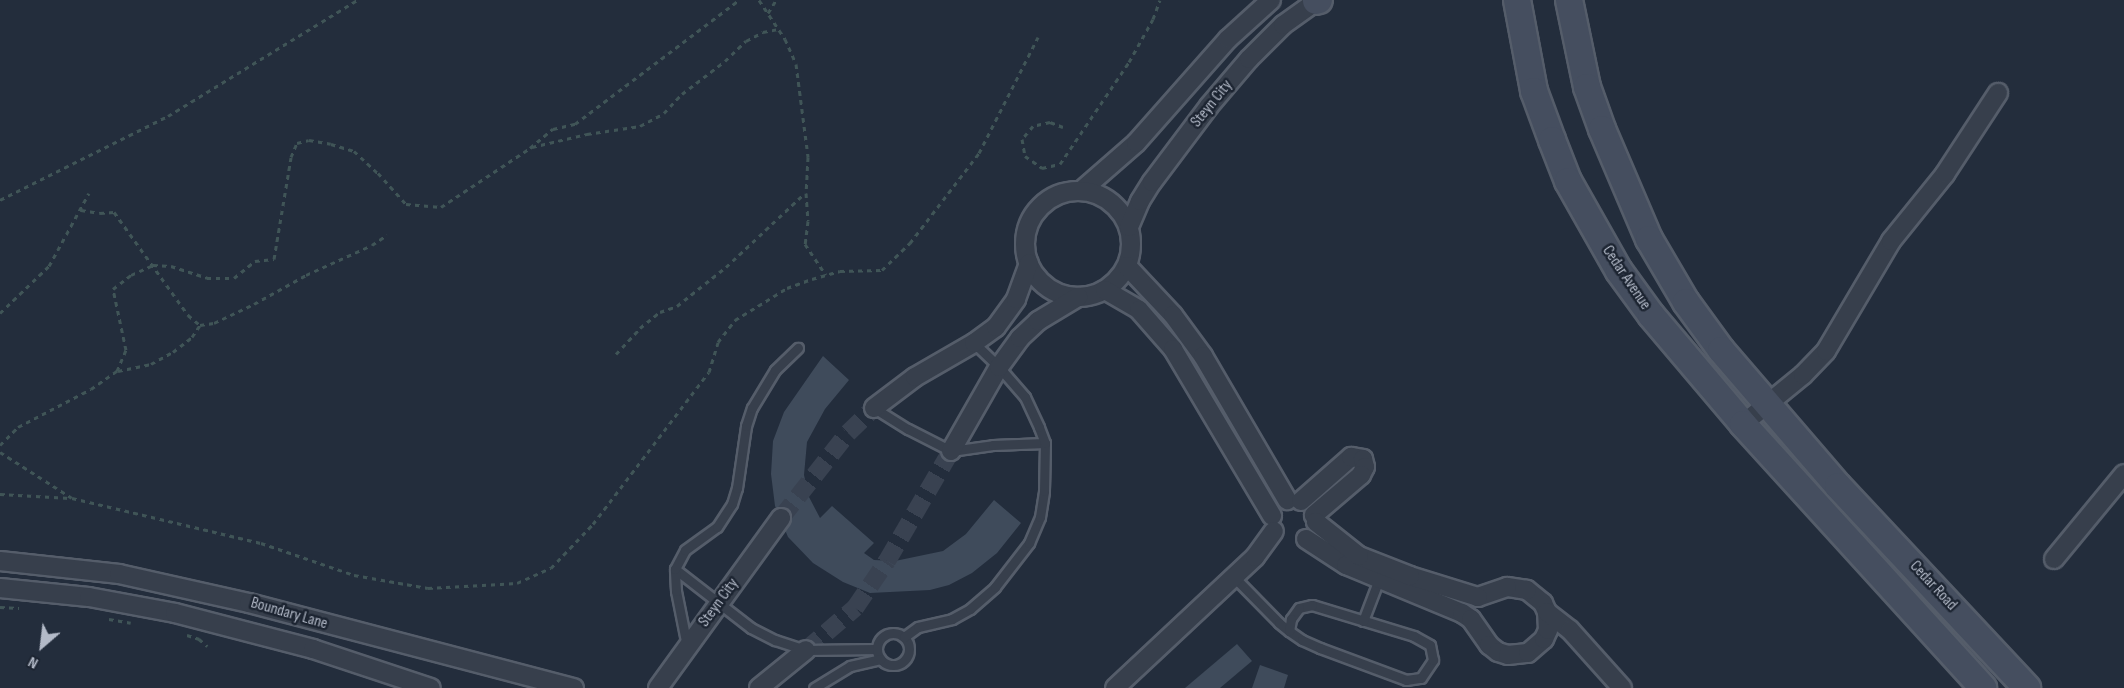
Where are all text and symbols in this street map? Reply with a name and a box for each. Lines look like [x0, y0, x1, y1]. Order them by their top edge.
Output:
street label: Steyn City [1187, 76, 1237, 132]
street label: Cedar Avenue [1598, 242, 1654, 314]
street label: Cedar Road [1905, 557, 1961, 615]
street label: Steyn City [695, 575, 743, 631]
street label: Boundary Lane [248, 594, 330, 634]
north arrow [12, 616, 72, 676]
text: N [25, 652, 42, 673]

